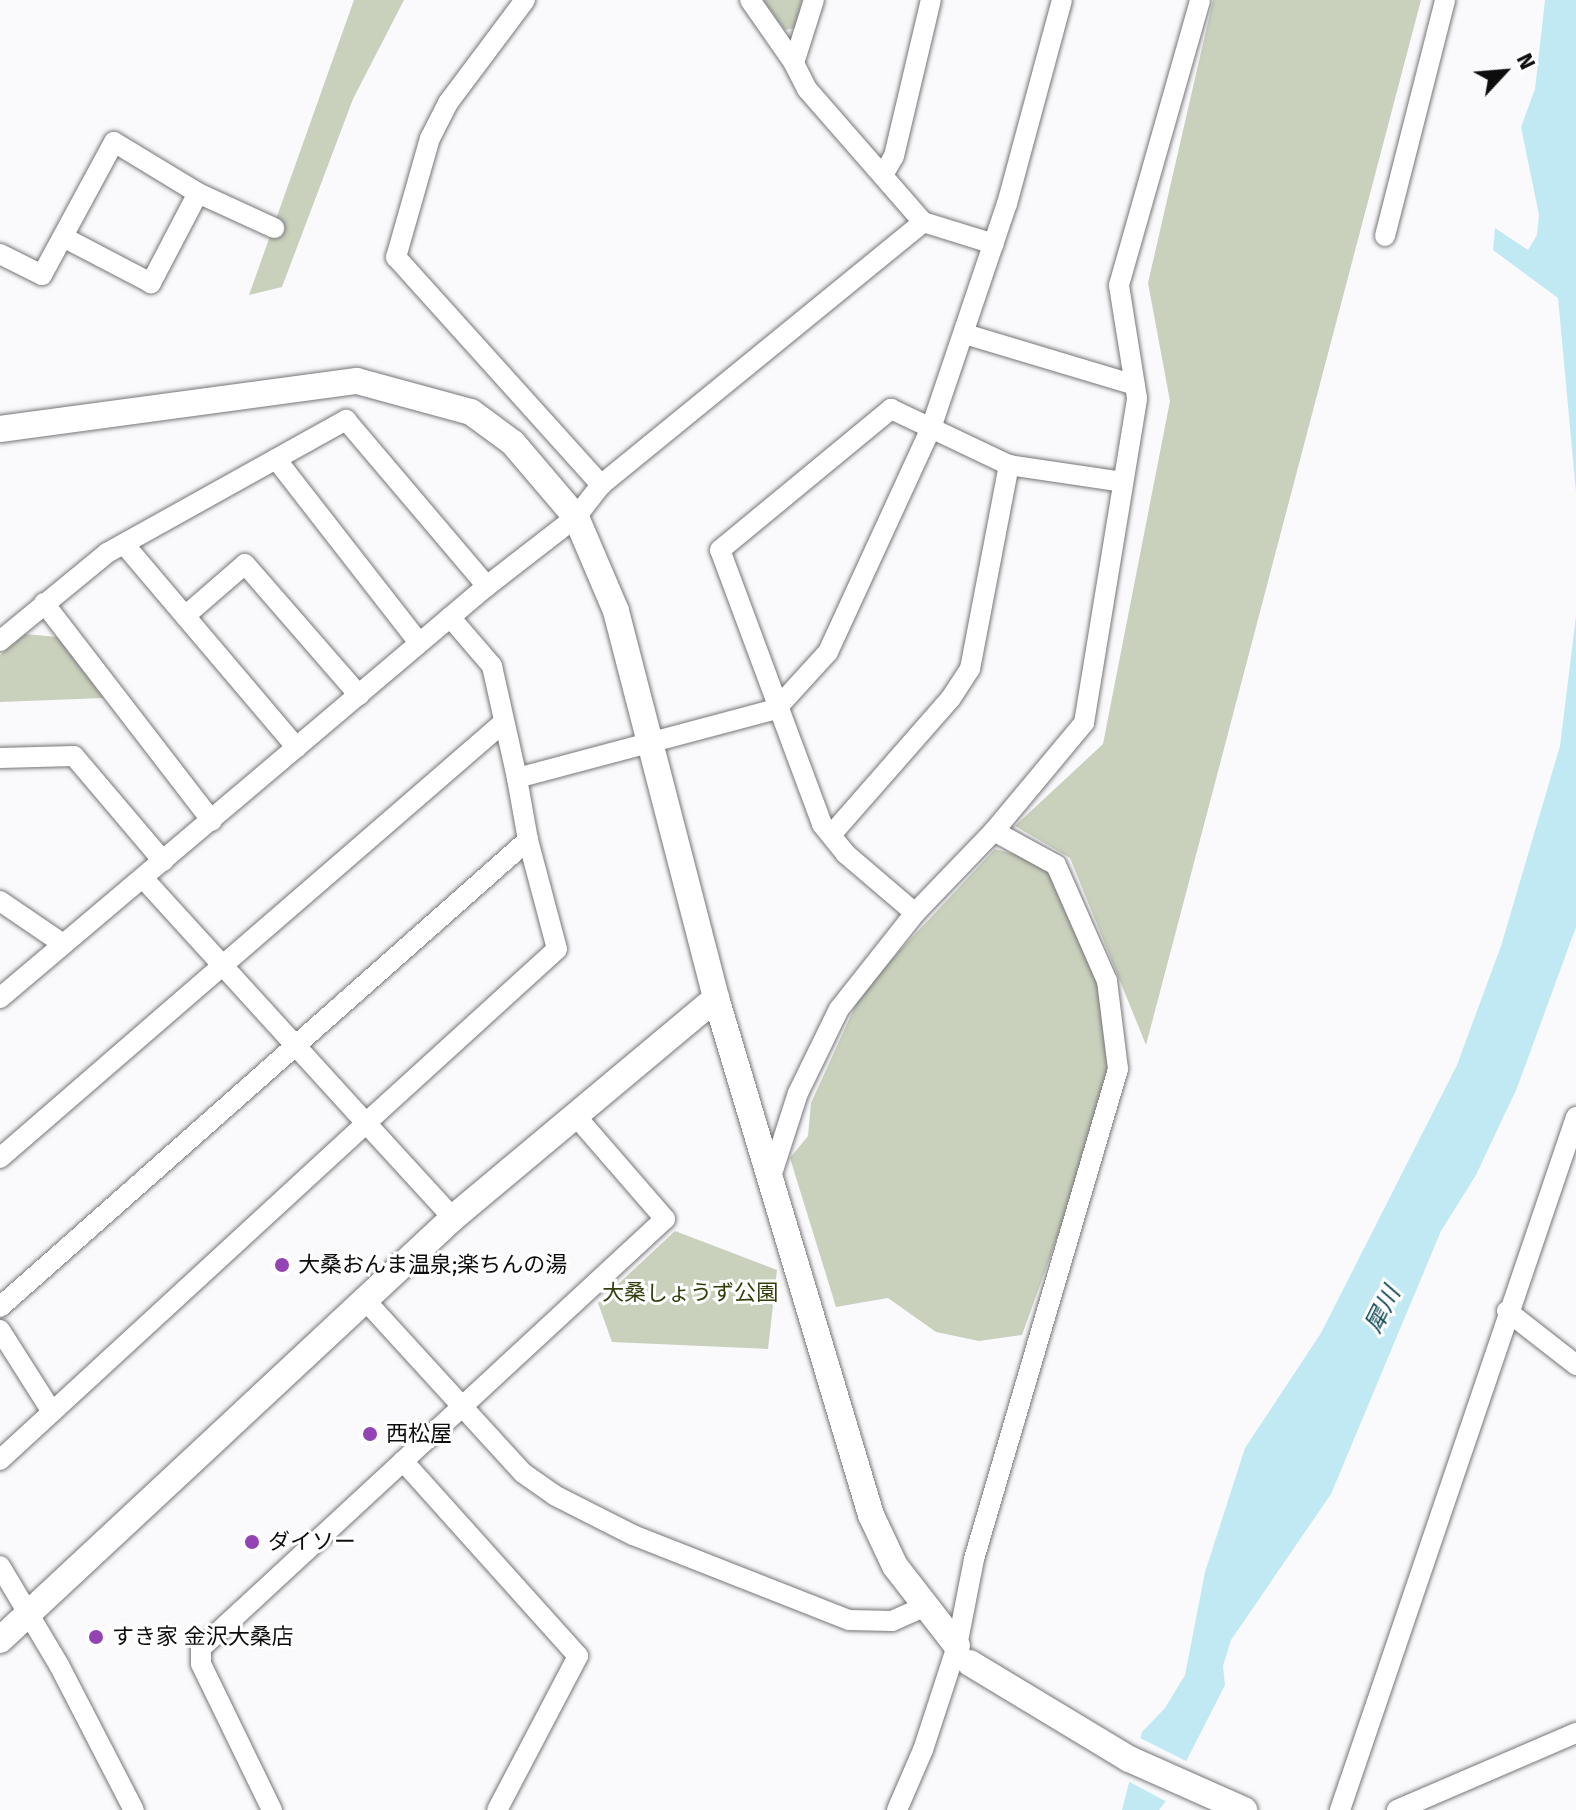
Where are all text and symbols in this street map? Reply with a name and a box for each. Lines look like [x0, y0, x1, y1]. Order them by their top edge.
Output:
north arrow [1464, 32, 1544, 112]
text: N [1511, 49, 1541, 74]
place label: 大桑おんま温泉;楽ちんの湯 [298, 1252, 567, 1278]
marker: 大桑おんま温泉;楽ちんの湯 [273, 1256, 291, 1274]
park label: 大桑しょうず公園 [602, 1280, 778, 1306]
water label: 犀川 [1359, 1282, 1407, 1338]
place label: 西松屋 [386, 1421, 452, 1447]
marker: 西松屋 [361, 1425, 379, 1443]
place label: ダイソー [268, 1529, 356, 1555]
marker: ダイソー [243, 1533, 261, 1551]
place label: すき家 金沢大桑店 [112, 1624, 294, 1650]
marker: すき家 金沢大桑店 [87, 1628, 105, 1646]

